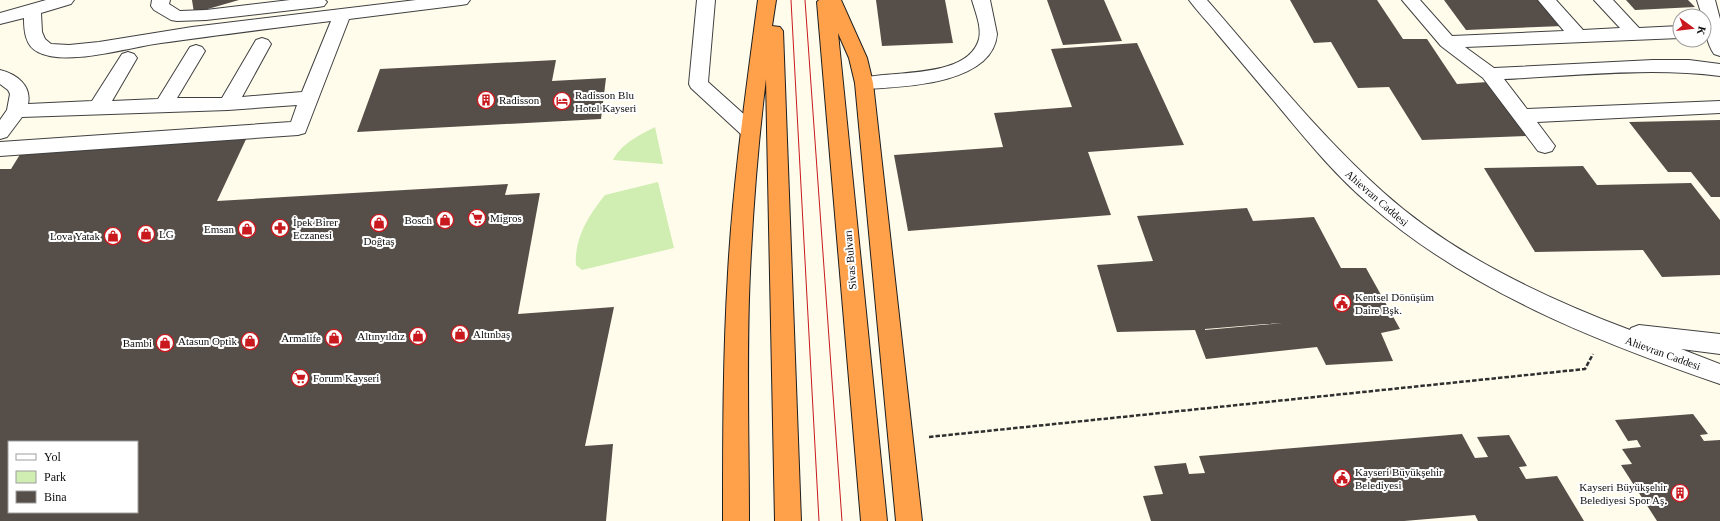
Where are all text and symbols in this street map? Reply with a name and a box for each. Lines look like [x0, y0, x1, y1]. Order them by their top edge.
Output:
north arrow [1672, 8, 1712, 48]
text: K [1695, 25, 1709, 37]
place label: Radisson Blu Hotel Kayseri [575, 89, 636, 114]
building icon: Radisson [476, 90, 496, 110]
hotel icon: Radisson Blu Hotel Kayseri [552, 91, 572, 111]
place label: Radisson [499, 94, 540, 106]
street label: Ahievran Caddesi [1343, 168, 1411, 228]
supermarket icon: Migros [467, 208, 487, 228]
shop icon: Bosch [435, 210, 455, 230]
place label: Migros [490, 212, 522, 224]
shop icon: Doğtaş [369, 213, 389, 233]
place label: Bosch [405, 214, 433, 226]
place label: İpek Birer Eczanesi [293, 216, 338, 241]
pharmacy icon: İpek Birer Eczanesi [270, 218, 290, 238]
shop icon: Emsan [237, 219, 257, 239]
place label: Emsan [204, 223, 234, 235]
shop icon: LG [136, 224, 156, 244]
shop icon: Lova Yatak [103, 226, 123, 246]
place label: LG [159, 228, 174, 240]
place label: Lova Yatak [50, 230, 100, 242]
street label: Sivas Bulvarı [841, 230, 859, 290]
place label: Doğtaş [363, 235, 395, 247]
place label: Kentsel Dönüşüm Daire Bşk. [1355, 291, 1435, 316]
public building icon: Kentsel Dönüşüm Daire Bşk. [1332, 293, 1352, 313]
shop icon: Altınbaş [450, 324, 470, 344]
shop icon: Altınyıldız [408, 326, 428, 346]
shop icon: Armalife [324, 328, 344, 348]
place label: Altınbaş [473, 328, 510, 340]
place label: Altınyıldız [357, 330, 405, 342]
shop icon: Atasun Optik [240, 331, 260, 351]
place label: Armalife [281, 332, 321, 344]
shop icon: Bambi [155, 333, 175, 353]
street label: Ahievran Caddesi [1624, 334, 1702, 372]
place label: Atasun Optik [178, 335, 237, 347]
place label: Bambi [123, 337, 152, 349]
supermarket icon: Forum Kayseri [290, 368, 310, 388]
place label: Forum Kayseri [313, 372, 379, 384]
legend [8, 441, 138, 513]
text: Yol [44, 450, 61, 464]
place label: Kayseri Büyükşehir Belediyesi [1355, 466, 1443, 491]
public building icon: Kayseri Büyükşehir Belediyesi [1332, 468, 1352, 488]
text: Park [44, 470, 66, 484]
place label: Kayseri Büyükşehir Belediyesi Spor Aş. [1579, 481, 1667, 506]
building icon: Kayseri Büyükşehir Belediyesi Spor Aş. [1670, 483, 1690, 503]
text: Bina [44, 490, 67, 504]

